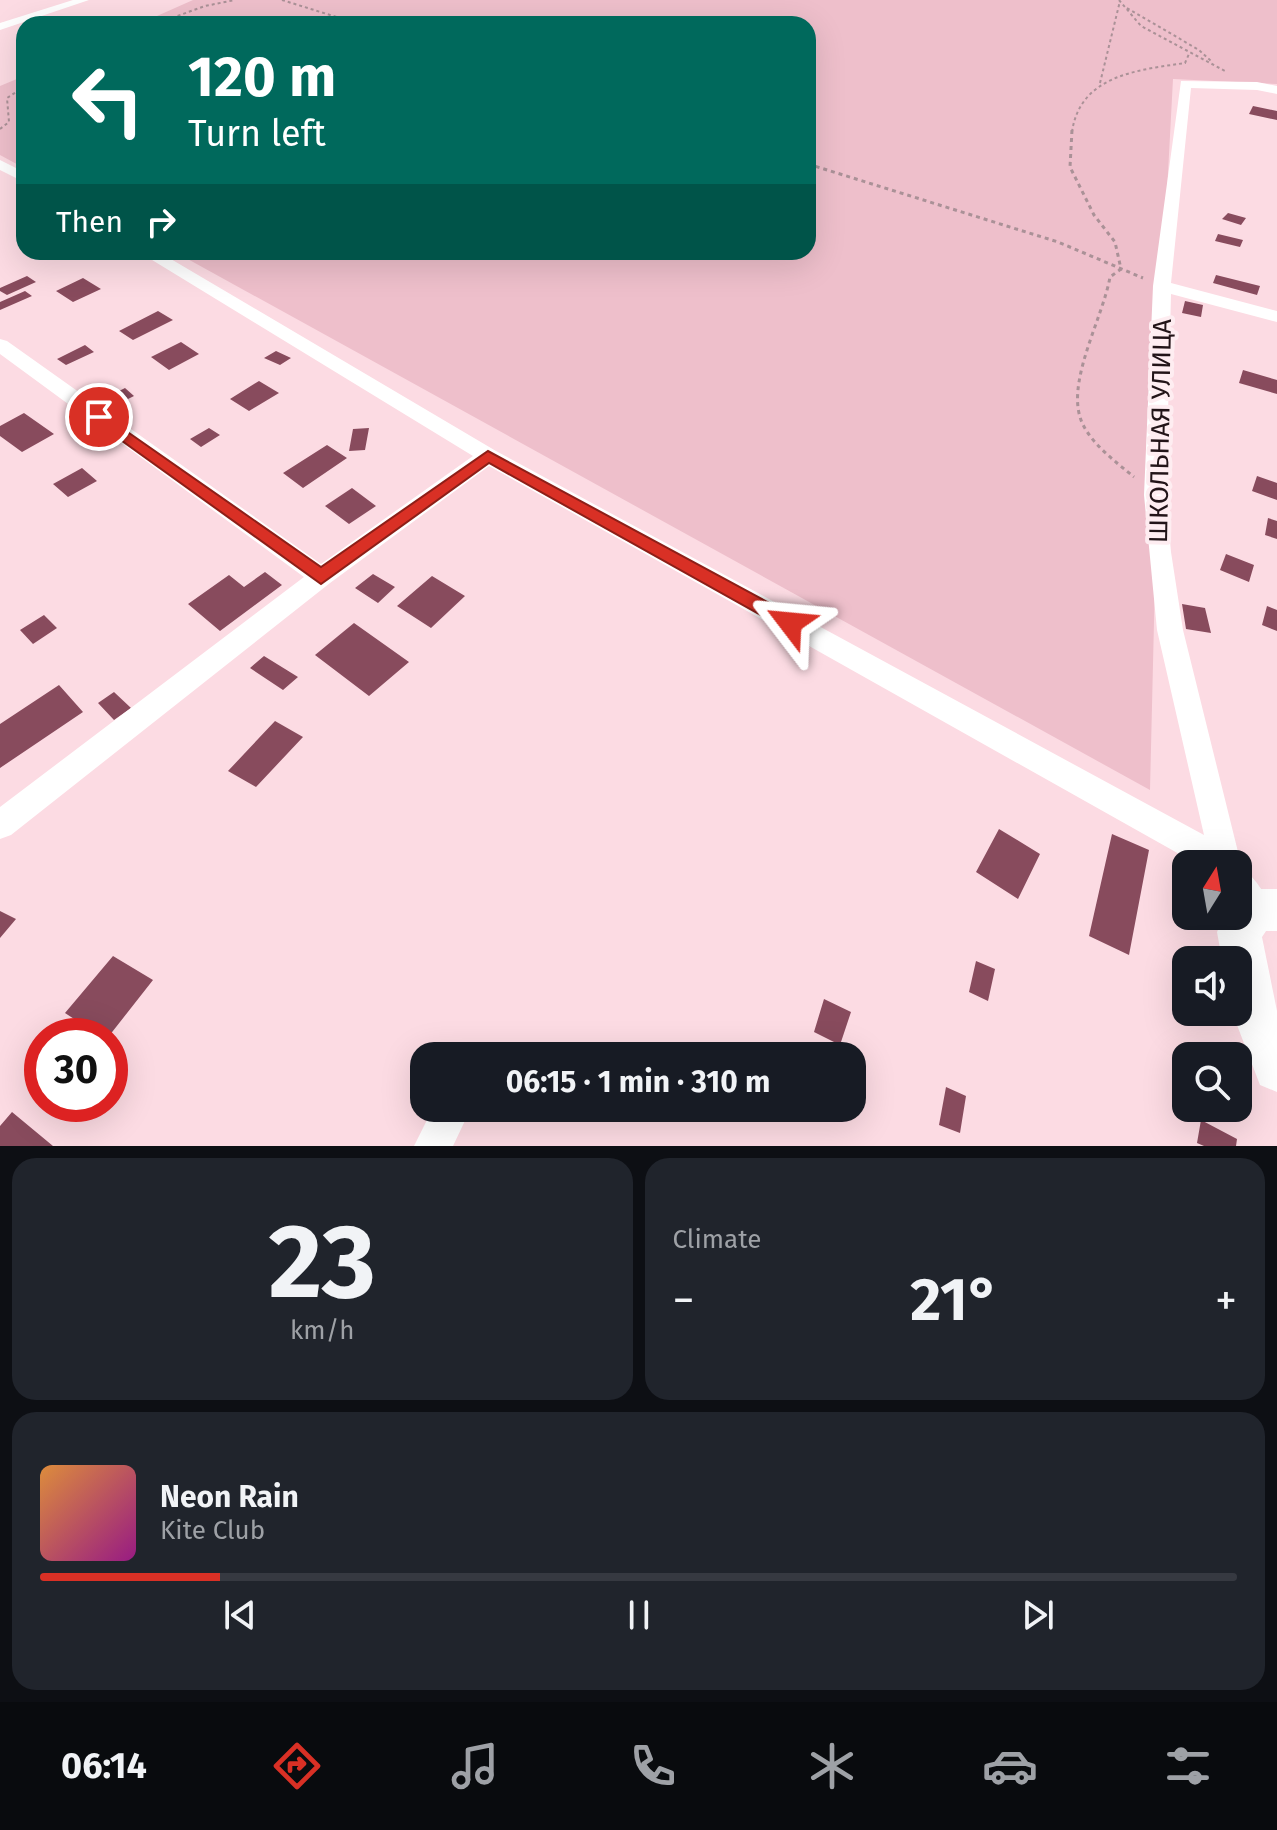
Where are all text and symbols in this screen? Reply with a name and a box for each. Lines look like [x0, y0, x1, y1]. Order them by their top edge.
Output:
text: 120 m [188, 44, 336, 111]
icon: left [56, 48, 160, 152]
text: Turn left [188, 112, 326, 156]
icon: right [139, 200, 183, 244]
text: Then [56, 204, 123, 240]
street label: ШКОЛЬНАЯ УЛИЦА [1143, 319, 1178, 543]
pin [65, 383, 133, 451]
icon: arrive [77, 395, 121, 439]
position arrow [748, 581, 832, 665]
north arrow [1172, 850, 1252, 930]
map controls [1172, 850, 1252, 1122]
button: sound [1172, 946, 1252, 1026]
speed limit sign: 30 [24, 1018, 128, 1122]
button: search [1172, 1042, 1252, 1122]
text: 06:15 · 1 min · 310 m [506, 1064, 770, 1100]
text: 23 [269, 1200, 376, 1325]
text: Climate [673, 1224, 761, 1255]
text: 21° [910, 1264, 999, 1336]
text: − [673, 1274, 695, 1327]
text: + [1215, 1274, 1237, 1327]
text: km/h [290, 1315, 354, 1346]
text: Neon Rain [160, 1479, 299, 1515]
text: Kite Club [160, 1515, 265, 1546]
icon: previous [218, 1593, 262, 1637]
icon: pause [617, 1593, 661, 1637]
icon: next [1016, 1593, 1060, 1637]
icon: directions [269, 1738, 325, 1794]
icon: music [447, 1738, 503, 1794]
icon: phone [625, 1738, 681, 1794]
icon: climate [804, 1738, 860, 1794]
icon: car [982, 1738, 1038, 1794]
icon: filters [1160, 1738, 1216, 1794]
text: 06:14 [61, 1744, 147, 1788]

